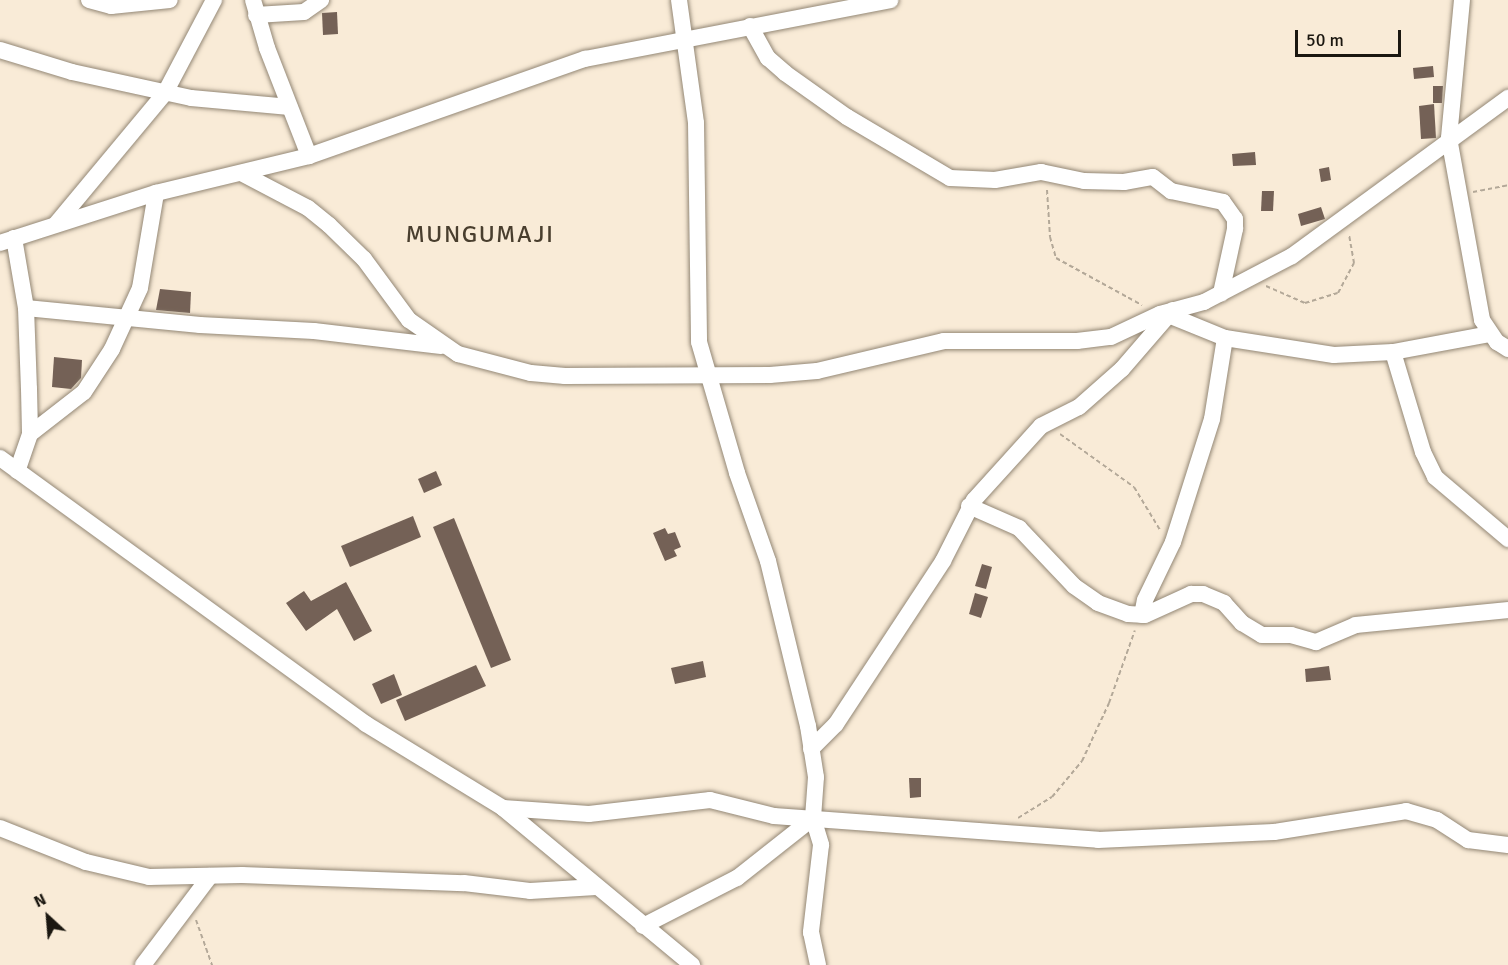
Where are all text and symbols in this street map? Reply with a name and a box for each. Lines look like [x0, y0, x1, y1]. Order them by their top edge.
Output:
scale bar [1298, 18, 1404, 56]
text: 50 m [1306, 29, 1344, 51]
district label: MUNGUMAJI [406, 221, 554, 249]
north arrow [18, 887, 78, 947]
text: N [31, 889, 49, 912]

